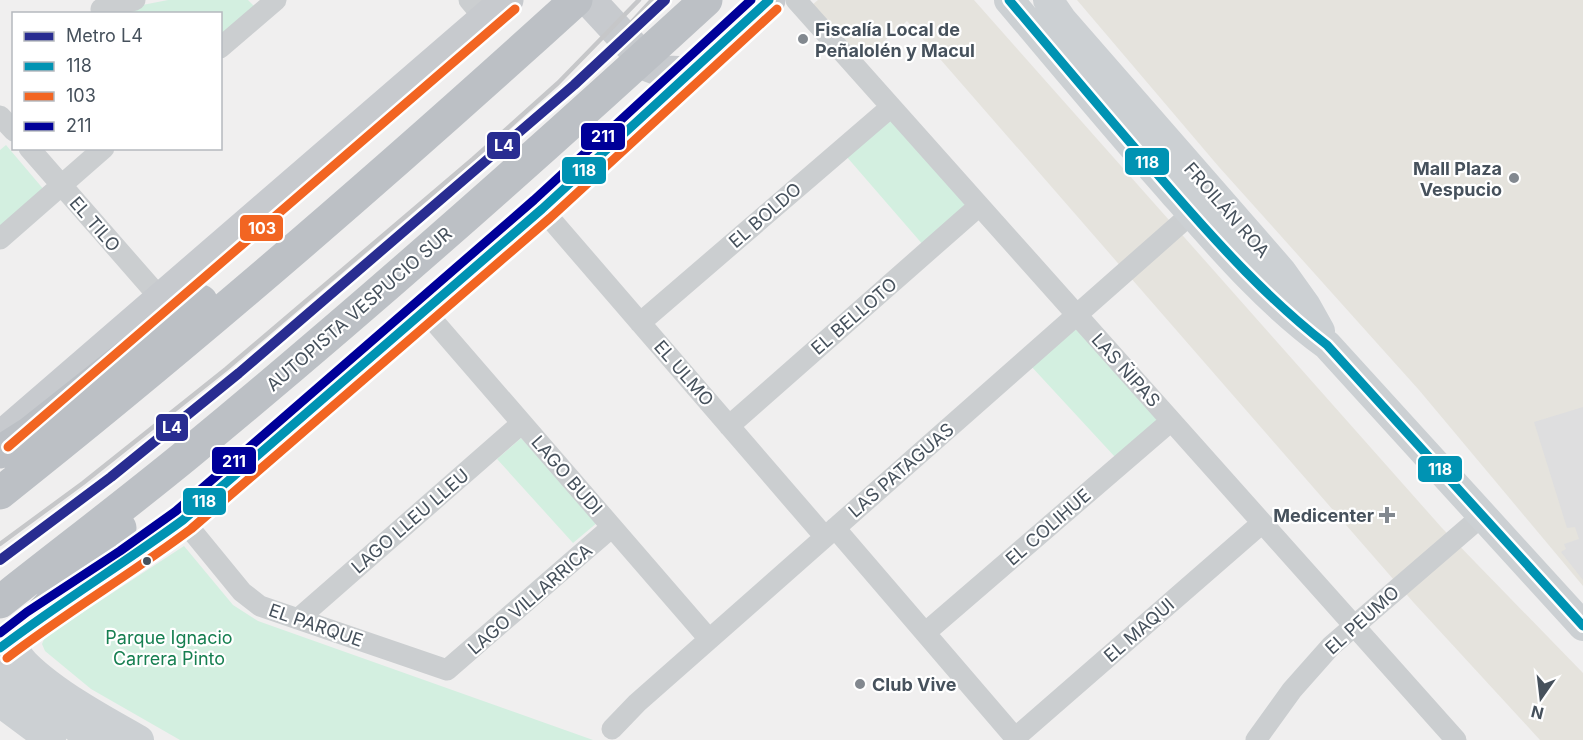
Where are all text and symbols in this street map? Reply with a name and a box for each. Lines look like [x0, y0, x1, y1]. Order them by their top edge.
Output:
legend [12, 12, 222, 150]
place label: Fiscalía Local de Peñalolén y Macul [815, 19, 975, 61]
text: Metro L4 [66, 25, 143, 46]
marker: Fiscalía Local de Peñalolén y Macul [796, 32, 810, 46]
text: 118 [66, 55, 92, 76]
text: 103 [66, 85, 96, 106]
text: 211 [66, 115, 92, 136]
line badge: 211 [580, 122, 626, 151]
text: 211 [591, 126, 615, 146]
line badge: L4 [486, 131, 521, 160]
text: L4 [494, 135, 514, 155]
line badge: 118 [1124, 147, 1170, 176]
text: 118 [1135, 152, 1159, 172]
line badge: 118 [561, 156, 607, 185]
street label: FROILÁN ROA [1180, 157, 1275, 262]
place label: Mall Plaza Vespucio [1413, 158, 1502, 200]
text: 118 [572, 160, 596, 180]
marker: Mall Plaza Vespucio [1507, 171, 1521, 185]
street label: EL BOLDO [725, 178, 805, 252]
street label: EL TILO [65, 192, 125, 256]
line badge: 103 [239, 214, 284, 242]
text: 103 [248, 218, 276, 238]
street label: AUTOPISTA VESPUCIO SUR [262, 222, 456, 395]
street label: EL BELLOTO [807, 273, 901, 359]
street label: LAS ÑIPAS [1088, 328, 1165, 411]
street label: EL ULMO [650, 336, 718, 410]
line badge: L4 [155, 413, 189, 442]
text: L4 [162, 417, 182, 437]
street label: LAS PATAGUAS [844, 419, 958, 521]
street label: LAGO BUDI [527, 431, 607, 519]
line badge: 211 [211, 446, 257, 475]
text: 211 [222, 451, 246, 471]
line badge: 118 [1417, 455, 1463, 483]
text: 118 [1428, 459, 1452, 479]
street label: LAGO LLEU LLEU [347, 464, 473, 578]
street label: EL COLIHUE [1001, 484, 1095, 570]
line badge: 118 [182, 487, 227, 516]
text: 118 [192, 491, 216, 511]
place label: Medicenter [1273, 505, 1374, 526]
marker: Medicenter [1378, 506, 1396, 524]
street label: LAGO VILLARRICA [464, 539, 596, 659]
unlabelled marker [141, 555, 153, 567]
street label: EL PEUMO [1321, 581, 1403, 659]
street label: EL MAQUI [1100, 594, 1178, 666]
street label: EL PARQUE [266, 599, 366, 651]
park label: Parque Ignacio Carrera Pinto [105, 627, 233, 669]
north arrow [1511, 668, 1571, 728]
place label: Club Vive [872, 674, 957, 695]
marker: Club Vive [853, 677, 867, 691]
text: N [1529, 701, 1546, 724]

